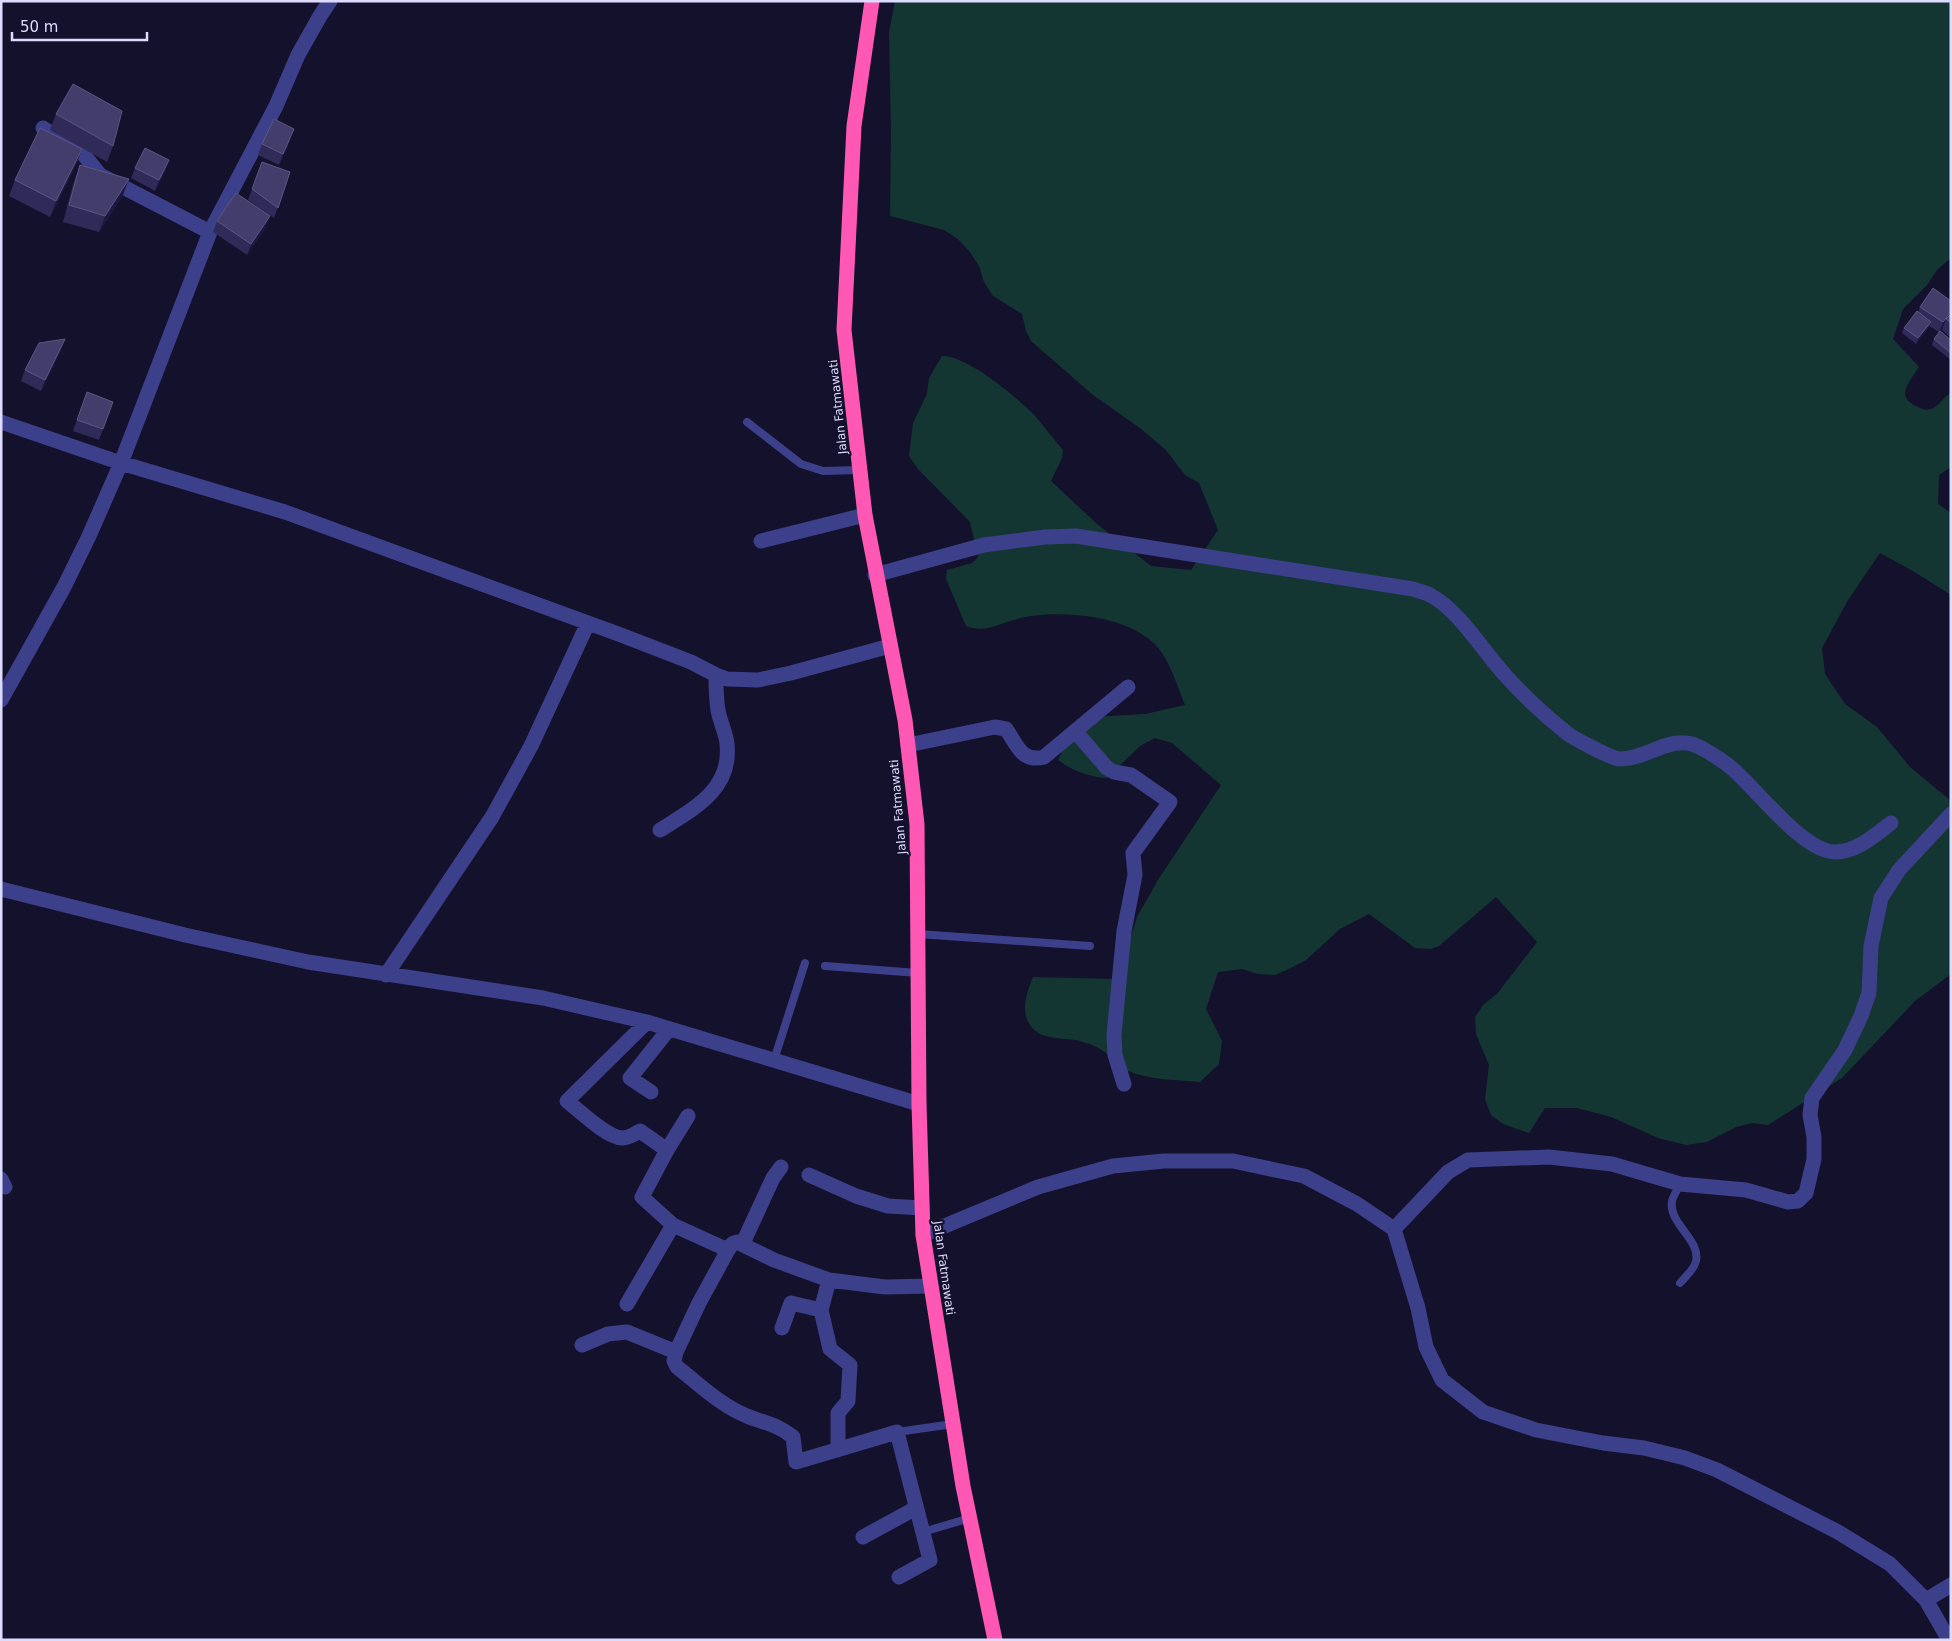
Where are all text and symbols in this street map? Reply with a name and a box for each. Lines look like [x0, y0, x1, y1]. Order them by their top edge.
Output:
scale bar [12, 10, 148, 42]
text: 50 m [20, 18, 58, 36]
street label: Jalan Fatmawati [826, 359, 850, 456]
street label: Jalan Fatmawati [887, 759, 909, 856]
street label: Jalan Fatmawati [930, 1219, 958, 1316]

